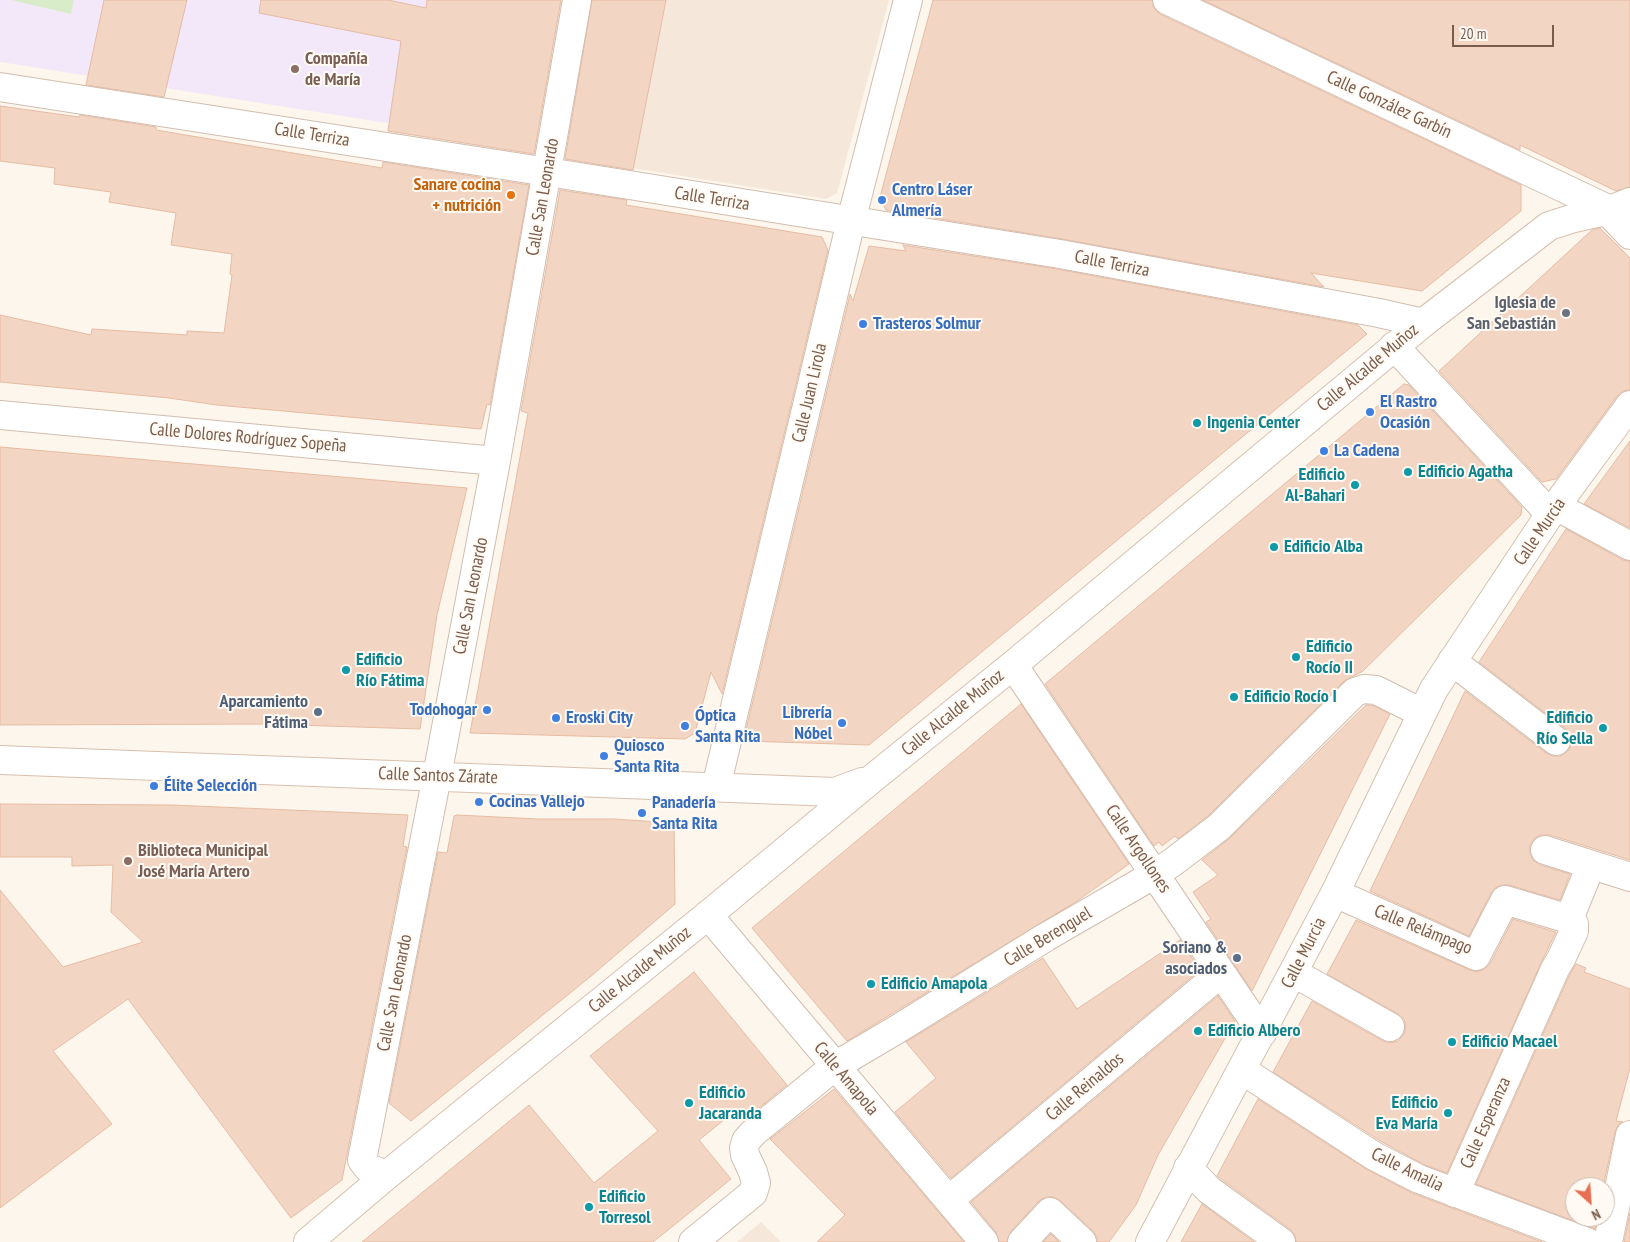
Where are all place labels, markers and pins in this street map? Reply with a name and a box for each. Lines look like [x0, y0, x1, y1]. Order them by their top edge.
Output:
place label: Compañía de María [305, 48, 368, 90]
marker: Compañía de María [289, 63, 301, 75]
place label: Sanare cocina + nutrición [414, 174, 501, 216]
place label: Centro Láser Almería [892, 179, 972, 222]
marker: Sanare cocina + nutrición [505, 189, 517, 201]
marker: Centro Láser Almería [876, 194, 888, 206]
place label: Iglesia de San Sebastián [1467, 292, 1556, 334]
marker: Iglesia de San Sebastián [1560, 307, 1572, 319]
place label: Trasteros Solmur [873, 313, 981, 335]
marker: Trasteros Solmur [857, 318, 869, 330]
place label: El Rastro Ocasión [1380, 391, 1437, 434]
marker: El Rastro Ocasión [1364, 406, 1376, 418]
place label: Ingenia Center [1207, 412, 1300, 434]
marker: Ingenia Center [1191, 417, 1203, 429]
place label: La Cadena [1334, 440, 1400, 462]
marker: La Cadena [1318, 445, 1330, 457]
place label: Edificio Agatha [1418, 461, 1513, 483]
place label: Edificio Al-Bahari [1285, 464, 1345, 506]
marker: Edificio Agatha [1402, 466, 1414, 478]
marker: Edificio Al-Bahari [1349, 479, 1361, 491]
place label: Edificio Alba [1284, 536, 1363, 558]
marker: Edificio Alba [1268, 541, 1280, 553]
place label: Edificio Rocío II [1306, 636, 1353, 679]
place label: Edificio Río Fátima [356, 649, 424, 692]
marker: Edificio Rocío II [1290, 651, 1302, 663]
marker: Edificio Río Fátima [340, 664, 352, 676]
place label: Edificio Rocío I [1244, 686, 1337, 708]
place label: Aparcamiento Fátima [219, 691, 308, 734]
marker: Edificio Rocío I [1228, 691, 1240, 703]
place label: Todohogar [410, 699, 477, 721]
place label: Librería Nóbel [783, 702, 832, 744]
marker: Todohogar [481, 704, 493, 716]
place label: Óptica Santa Rita [695, 705, 761, 748]
marker: Aparcamiento Fátima [312, 706, 324, 718]
place label: Eroski City [566, 707, 633, 729]
place label: Edificio Río Sella [1536, 707, 1593, 750]
marker: Eroski City [550, 712, 562, 724]
marker: Librería Nóbel [836, 717, 848, 729]
marker: Óptica Santa Rita [679, 720, 691, 732]
marker: Edificio Río Sella [1597, 722, 1609, 734]
place label: Quiosco Santa Rita [614, 735, 680, 778]
marker: Quiosco Santa Rita [598, 750, 610, 762]
place label: Élite Selección [164, 775, 257, 797]
marker: Élite Selección [148, 780, 160, 792]
place label: Cocinas Vallejo [489, 791, 585, 813]
place label: Panadería Santa Rita [652, 792, 718, 834]
marker: Cocinas Vallejo [473, 796, 485, 808]
marker: Panadería Santa Rita [636, 807, 648, 819]
place label: Biblioteca Municipal José María Artero [138, 840, 268, 882]
marker: Biblioteca Municipal José María Artero [122, 855, 134, 867]
place label: Soriano & asociados [1162, 937, 1227, 980]
marker: Soriano & asociados [1231, 952, 1243, 964]
place label: Edificio Amapola [881, 973, 987, 995]
marker: Edificio Amapola [865, 978, 877, 990]
place label: Edificio Albero [1208, 1020, 1300, 1042]
marker: Edificio Albero [1192, 1025, 1204, 1037]
place label: Edificio Macael [1462, 1031, 1557, 1053]
marker: Edificio Macael [1446, 1036, 1458, 1048]
place label: Edificio Jacaranda [699, 1082, 762, 1124]
place label: Edificio Eva María [1376, 1092, 1438, 1134]
marker: Edificio Jacaranda [683, 1097, 695, 1109]
marker: Edificio Eva María [1442, 1107, 1454, 1119]
place label: Edificio Torresol [599, 1186, 651, 1228]
marker: Edificio Torresol [583, 1201, 595, 1213]

